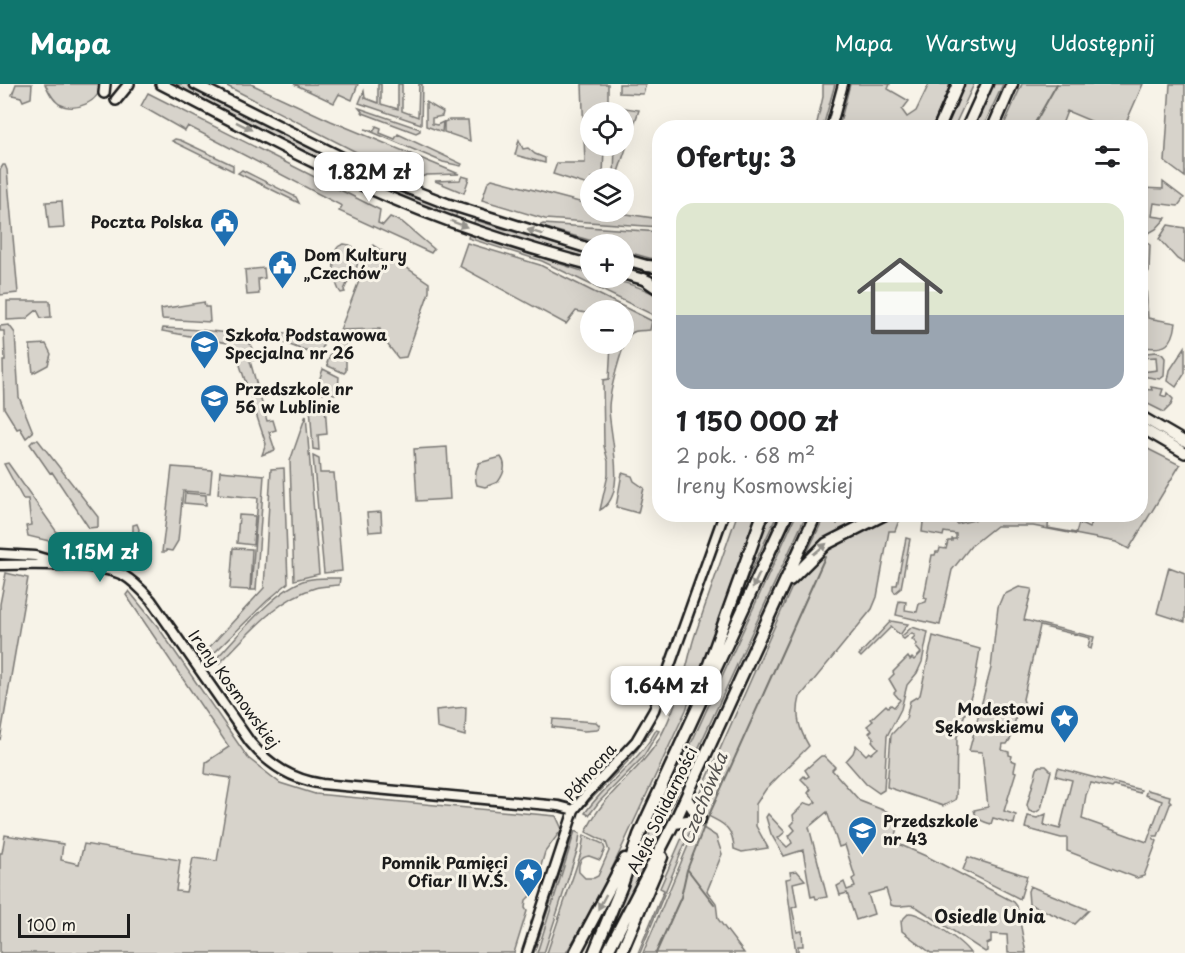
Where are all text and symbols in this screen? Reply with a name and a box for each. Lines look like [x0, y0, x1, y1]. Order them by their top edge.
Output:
text: Mapa [30, 21, 111, 64]
text: Mapa [835, 26, 893, 58]
text: Warstwy [926, 26, 1017, 58]
text: Udostępnij [1050, 26, 1155, 58]
map controls [580, 102, 634, 354]
button: locate [580, 102, 634, 156]
one-way arrow [235, 121, 252, 130]
text: Oferty: 3 [676, 137, 796, 176]
icon: filters [1091, 140, 1124, 173]
pin: 1.82M zł [307, 152, 431, 203]
text: 1.82M zł [328, 156, 410, 186]
button: layers [580, 168, 634, 222]
public building icon: Poczta Polska [208, 206, 240, 248]
place label: Poczta Polska [90, 209, 203, 233]
one-way arrow [450, 220, 468, 230]
one-way arrow [526, 227, 544, 236]
button: + [580, 234, 634, 288]
place label: Dom Kultury „Czechów” [304, 242, 407, 284]
icon: home [846, 242, 954, 350]
public building icon: Dom Kultury „Czechów” [267, 248, 299, 290]
button: − [580, 300, 634, 354]
place label: Szkoła Podstawowa Specjalna nr 26 [225, 322, 387, 364]
school or university icon: Szkoła Podstawowa Specjalna nr 26 [188, 328, 220, 370]
place label: Przedszkole nr 56 w Lublinie [235, 376, 354, 418]
school or university icon: Przedszkole nr 56 w Lublinie [198, 382, 230, 424]
text: 1 150 000 zł [676, 401, 837, 440]
text: 2 pok. · 68 m² [676, 440, 815, 470]
text: Ireny Kosmowskiej [676, 470, 853, 500]
pin: 1.15M zł [38, 532, 162, 583]
text: 1.15M zł [62, 536, 138, 566]
one-way arrow [812, 543, 828, 556]
one-way arrow [751, 573, 761, 591]
street label: Ireny Kosmowskiej [183, 624, 286, 753]
pin: 1.64M zł [604, 666, 728, 717]
text: 1.64M zł [625, 670, 707, 700]
place label: Modestowi Sękowskiemu [935, 696, 1044, 738]
place icon: Modestowi Sękowskiemu [1049, 702, 1081, 744]
street label: Północna [557, 737, 621, 805]
street label: Aleja Solidarności [620, 742, 702, 877]
water label: Czechówka [672, 747, 734, 849]
place label: Przedszkole nr 43 [883, 808, 978, 850]
school or university icon: Przedszkole nr 43 [846, 814, 878, 856]
place label: Pomnik Pamięci Ofiar II W.Ś. [381, 850, 508, 892]
place icon: Pomnik Pamięci Ofiar II W.Ś. [513, 856, 545, 898]
one-way arrow [597, 894, 607, 911]
district label: Osiedle Unia [934, 902, 1046, 929]
scale bar [18, 911, 130, 938]
text: 100 m [27, 912, 76, 936]

